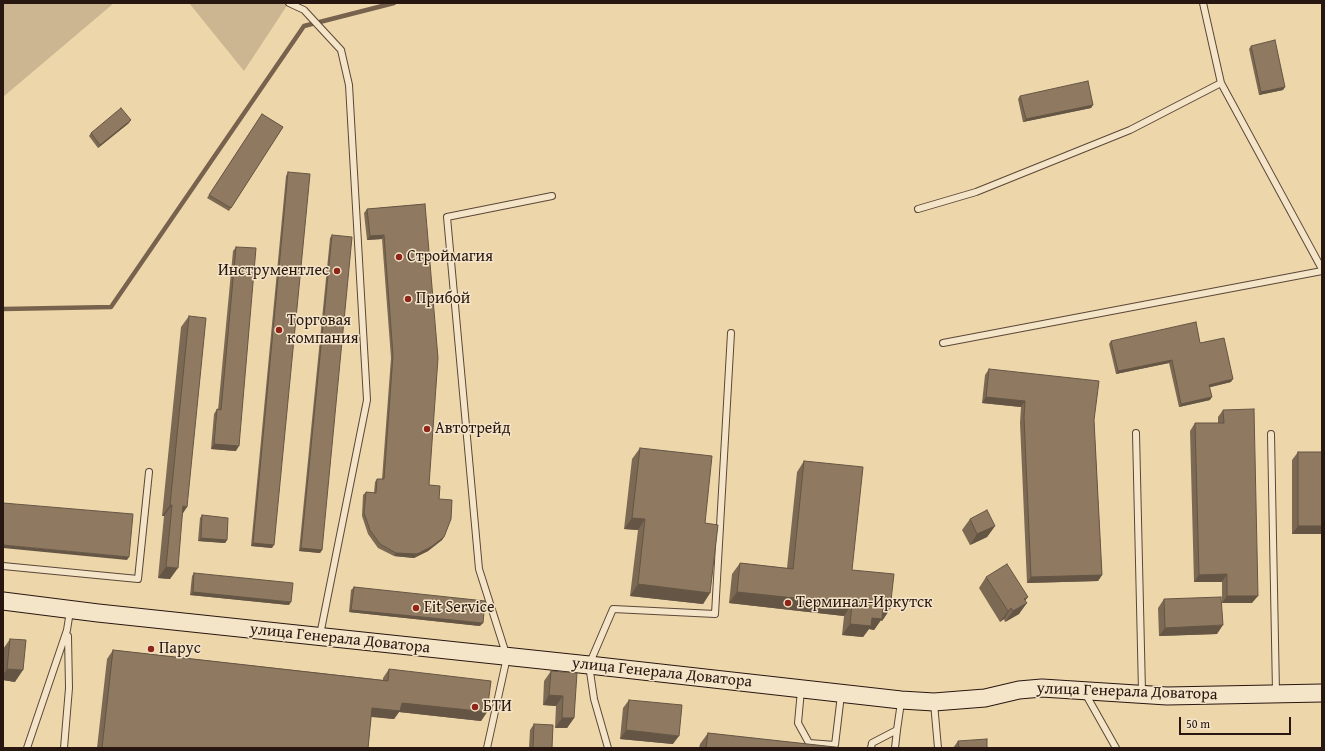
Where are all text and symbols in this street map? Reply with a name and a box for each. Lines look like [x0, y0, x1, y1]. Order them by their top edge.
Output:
place label: Строймагия [407, 247, 493, 267]
marker: Строймагия [394, 252, 404, 262]
place label: Инструментлес [218, 261, 329, 281]
marker: Инструментлес [332, 266, 342, 276]
place label: Прибой [416, 289, 470, 309]
marker: Прибой [403, 294, 413, 304]
place label: Торговая компания [287, 311, 359, 349]
marker: Торговая компания [274, 325, 284, 335]
place label: Автотрейд [435, 419, 510, 439]
marker: Автотрейд [422, 424, 432, 434]
place label: Терминал-Иркутск [796, 593, 932, 613]
place label: Fit Service [424, 598, 494, 618]
marker: Терминал-Иркутск [783, 598, 793, 608]
marker: Fit Service [411, 603, 421, 613]
street label: улица Генерала Доватора [249, 620, 431, 658]
place label: Парус [159, 639, 201, 659]
marker: Парус [146, 644, 156, 654]
street label: улица Генерала Доватора [571, 654, 753, 692]
street label: улица Генерала Доватора [1036, 679, 1218, 705]
place label: БТИ [483, 697, 512, 717]
marker: БТИ [470, 702, 480, 712]
scale bar [1181, 709, 1293, 735]
text: 50 m [1186, 715, 1210, 732]

